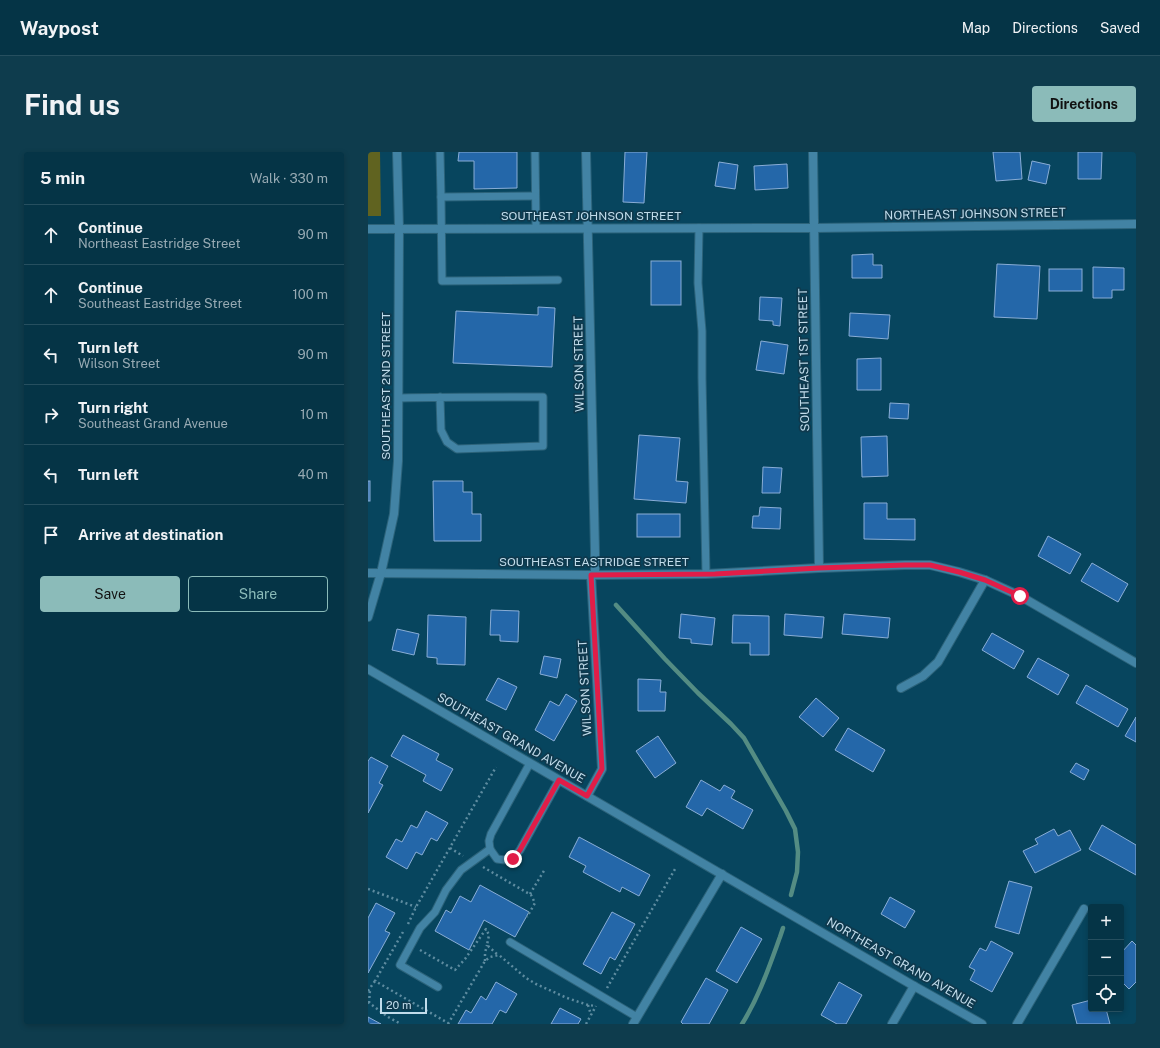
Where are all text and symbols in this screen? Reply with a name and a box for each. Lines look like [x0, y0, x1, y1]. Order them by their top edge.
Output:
text: Waypost [20, 17, 99, 39]
text: Map [962, 20, 990, 36]
text: Directions [1012, 20, 1078, 36]
text: Saved [1100, 20, 1140, 36]
button: Directions [1032, 86, 1136, 122]
text: Find us [24, 88, 120, 121]
text: 5 min [40, 168, 85, 188]
text: Walk · 330 m [250, 171, 328, 186]
street label: NORTHEAST JOHNSON STREET [884, 205, 1066, 223]
street label: SOUTHEAST JOHNSON STREET [501, 209, 681, 223]
text: Continue [78, 219, 143, 236]
icon: ahead [40, 224, 62, 246]
text: 90 m [298, 227, 328, 242]
text: Northeast Eastridge Street [78, 236, 240, 251]
text: Continue [78, 279, 143, 296]
icon: ahead [40, 284, 62, 306]
text: 100 m [292, 287, 328, 302]
street label: SOUTHEAST 1ST STREET [796, 288, 812, 432]
text: Southeast Eastridge Street [78, 296, 242, 311]
street label: SOUTHEAST 2ND STREET [379, 312, 393, 460]
street label: WILSON STREET [571, 316, 587, 412]
text: Turn left [78, 339, 139, 356]
icon: left [40, 344, 62, 366]
text: 90 m [298, 347, 328, 362]
text: Wilson Street [78, 356, 160, 371]
text: Turn right [78, 399, 148, 416]
icon: right [40, 404, 62, 426]
text: 10 m [300, 407, 328, 422]
text: Southeast Grand Avenue [78, 416, 228, 431]
icon: left [40, 464, 62, 486]
text: Turn left [78, 466, 139, 483]
text: 40 m [297, 467, 328, 482]
icon: arrive [40, 524, 62, 546]
text: Arrive at destination [78, 526, 223, 543]
street label: SOUTHEAST EASTRIDGE STREET [499, 555, 689, 569]
button: Save [40, 576, 180, 612]
button: Share [188, 576, 328, 612]
route start [1011, 587, 1029, 605]
street label: WILSON STREET [575, 640, 595, 736]
street label: SOUTHEAST GRAND AVENUE [435, 690, 587, 786]
route end [504, 850, 522, 868]
map controls [1088, 904, 1124, 1012]
button: + [1088, 904, 1124, 940]
street label: NORTHEAST GRAND AVENUE [824, 915, 978, 1011]
button: − [1088, 940, 1124, 976]
button: locate [1088, 976, 1124, 1012]
scale bar [380, 996, 427, 1015]
text: 20 m [386, 999, 411, 1011]

